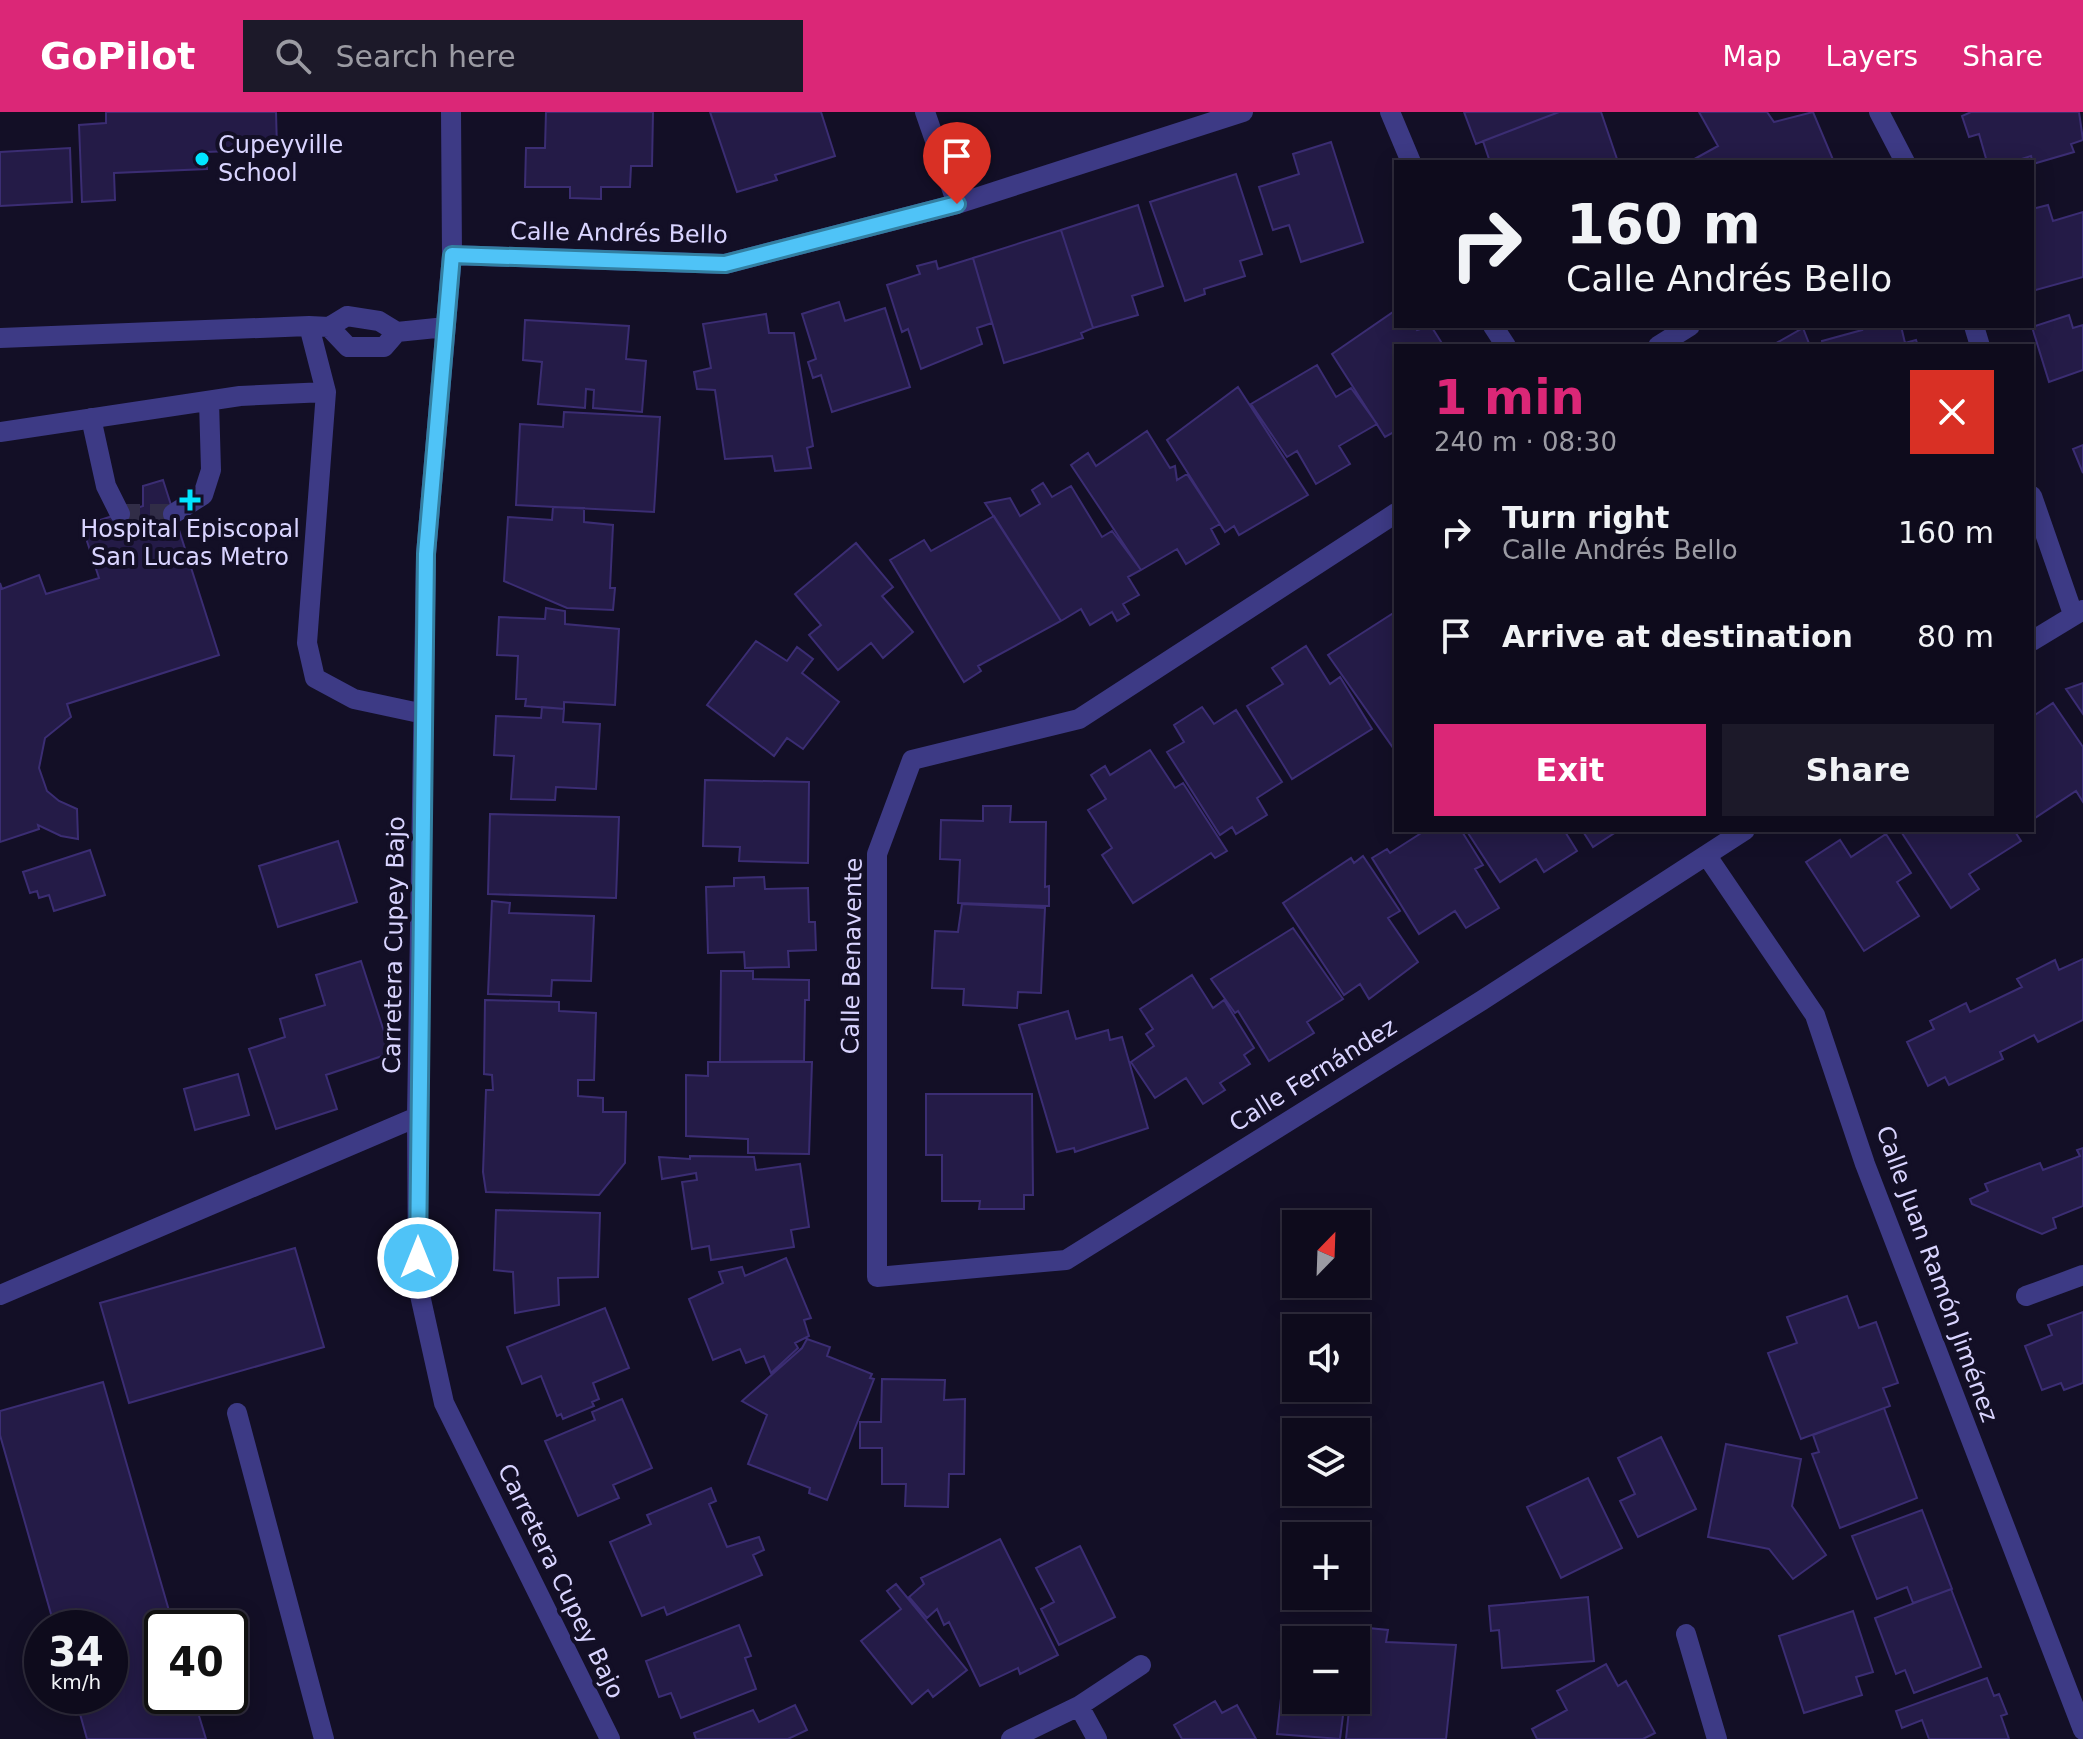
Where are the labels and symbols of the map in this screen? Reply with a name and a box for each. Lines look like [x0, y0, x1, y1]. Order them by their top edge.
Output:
pin [923, 122, 991, 204]
place label: Cupeyville School [218, 131, 343, 187]
marker: Cupeyville School [193, 150, 211, 168]
street label: Calle Andrés Bello [510, 217, 728, 249]
marker: Hospital Episcopal San Lucas Metro [179, 489, 201, 511]
place label: Hospital Episcopal San Lucas Metro [80, 515, 300, 571]
street label: Carretera Cupey Bajo [378, 816, 410, 1074]
street label: Calle Benavente [836, 857, 868, 1055]
street label: Calle Fernández [1224, 1012, 1402, 1138]
street label: Calle Juan Ramón Jiménez [1870, 1122, 2004, 1426]
north arrow [1282, 1210, 1370, 1298]
position arrow [376, 1216, 460, 1300]
street label: Carretera Cupey Bajo [492, 1459, 630, 1703]
speed limit sign: 40 [144, 1610, 248, 1714]

